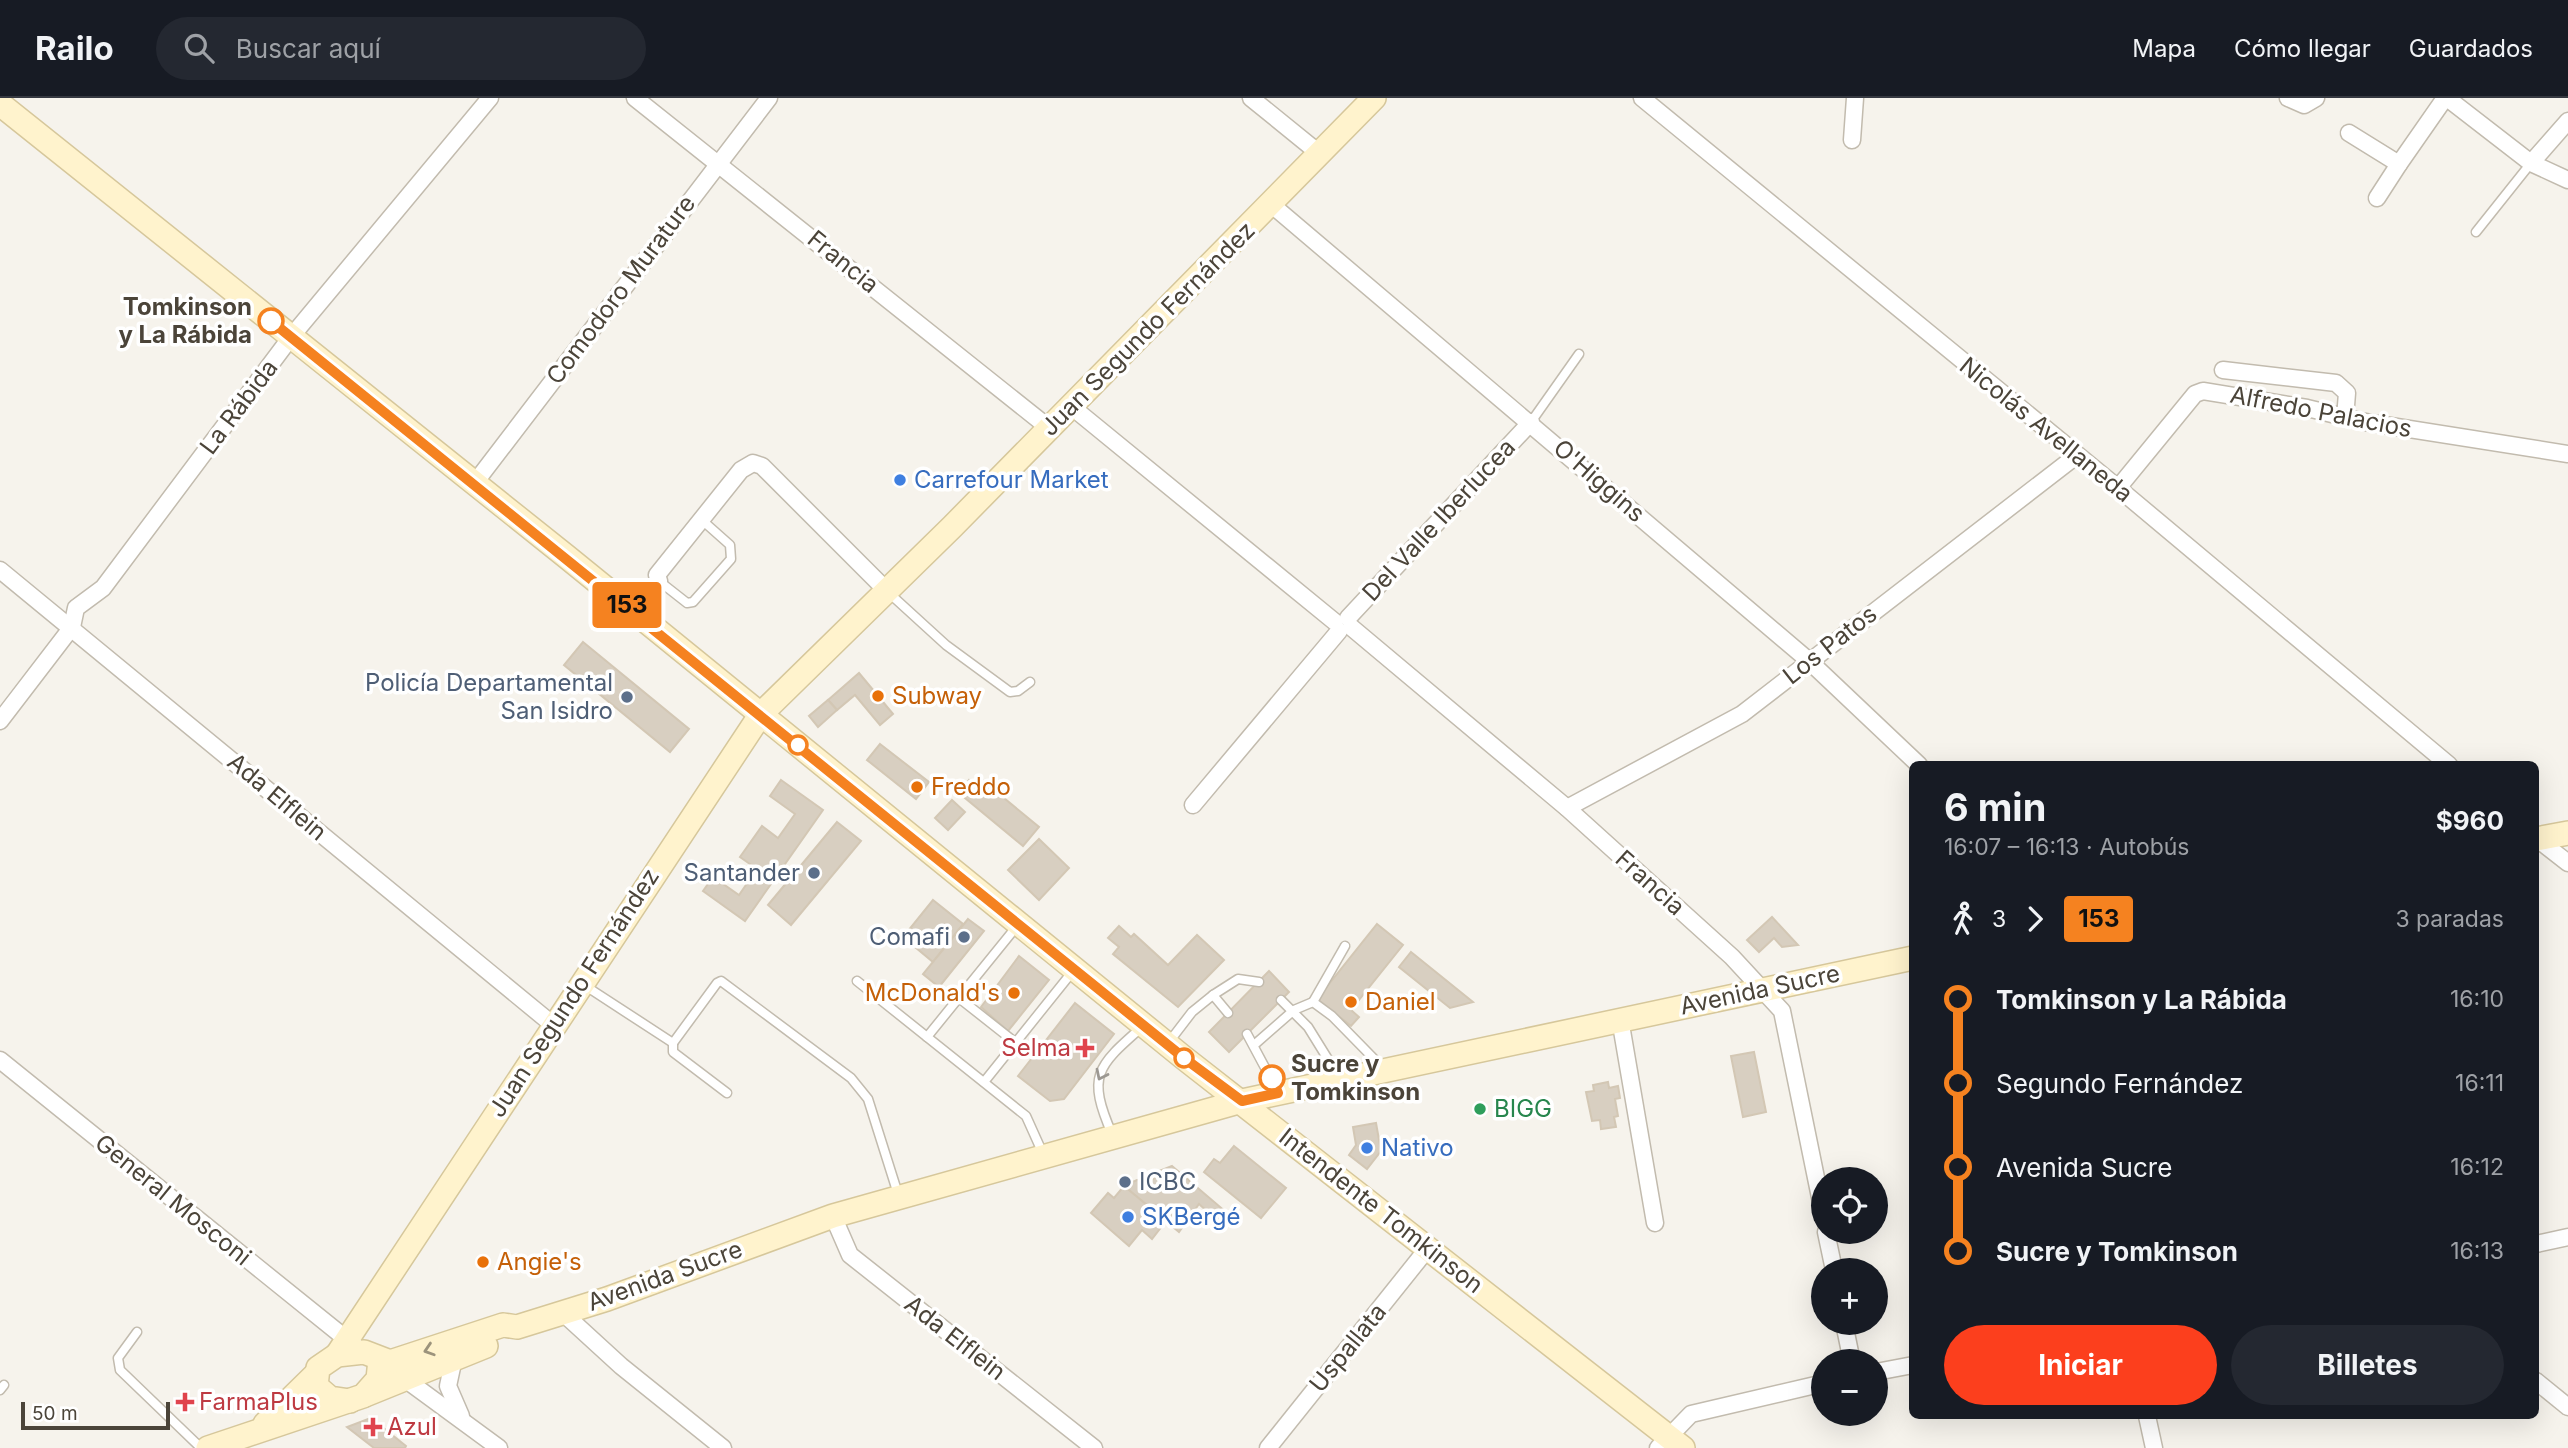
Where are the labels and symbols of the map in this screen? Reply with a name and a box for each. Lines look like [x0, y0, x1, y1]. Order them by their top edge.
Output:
street label: Comodoro Murature [540, 189, 701, 390]
street label: Juan Segundo Fernández [1035, 216, 1261, 442]
street label: Francia [802, 224, 885, 299]
place label: Tomkinson y La Rábida [118, 292, 252, 349]
marker: Tomkinson y La Rábida [258, 308, 284, 334]
street label: Nicolás Avellaneda [1954, 351, 2139, 508]
street label: La Rábida [194, 354, 284, 460]
street label: Alfredo Palacios [2228, 380, 2414, 443]
street label: Del Valle Iberlucea [1356, 433, 1521, 607]
street label: O'Higgins [1548, 433, 1651, 528]
place label: Carrefour Market [914, 465, 1109, 494]
marker: Carrefour Market [892, 472, 908, 488]
line badge: 153 [587, 582, 667, 628]
street label: Los Patos [1777, 599, 1882, 690]
place label: Policía Departamental San Isidro [365, 668, 613, 725]
place label: Subway [892, 681, 982, 710]
marker: Subway [870, 688, 886, 704]
marker: Policía Departamental San Isidro [619, 689, 635, 705]
unlabelled marker [788, 735, 808, 755]
street label: Ada Elflein [222, 747, 333, 846]
place label: Freddo [931, 772, 1011, 801]
marker: Freddo [909, 779, 925, 795]
street label: Francia [1610, 844, 1691, 921]
place label: Santander [684, 858, 800, 887]
street label: Juan Segundo Fernández [482, 863, 665, 1123]
marker: Santander [806, 865, 822, 881]
place label: Comafi [869, 922, 950, 951]
marker: Comafi [956, 929, 972, 945]
street label: Avenida Sucre [1677, 958, 1843, 1021]
place label: McDonald's [865, 978, 1000, 1007]
marker: McDonald's [1006, 985, 1022, 1001]
place label: Daniel [1365, 987, 1436, 1016]
marker: Daniel [1343, 994, 1359, 1010]
place label: Selma [1001, 1033, 1071, 1062]
marker: Selma [1077, 1040, 1093, 1056]
unlabelled marker [1174, 1048, 1194, 1068]
place label: Sucre y Tomkinson [1291, 1049, 1420, 1106]
marker: Sucre y Tomkinson [1259, 1065, 1285, 1091]
one-way arrow [1096, 1067, 1109, 1080]
place label: BIGG [1494, 1094, 1552, 1123]
marker: BIGG [1472, 1101, 1488, 1117]
street label: Intendente Tomkinson [1273, 1122, 1489, 1299]
street label: General Mosconi [90, 1128, 257, 1271]
place label: Nativo [1381, 1133, 1454, 1162]
marker: Nativo [1359, 1140, 1375, 1156]
place label: ICBC [1139, 1167, 1196, 1196]
marker: ICBC [1117, 1174, 1133, 1190]
place label: SKBergé [1142, 1202, 1241, 1231]
marker: SKBergé [1120, 1209, 1136, 1225]
street label: Avenida Sucre [583, 1234, 746, 1317]
place label: Angie's [497, 1247, 582, 1276]
marker: Angie's [475, 1254, 491, 1270]
street label: Ada Elflein [899, 1289, 1012, 1386]
street label: Uspallata [1303, 1298, 1392, 1398]
one-way arrow [423, 1342, 435, 1356]
place label: FarmaPlus [199, 1387, 318, 1416]
marker: FarmaPlus [177, 1394, 193, 1410]
scale bar [21, 1399, 170, 1431]
place label: Azul [387, 1412, 437, 1441]
marker: Azul [365, 1419, 381, 1435]

